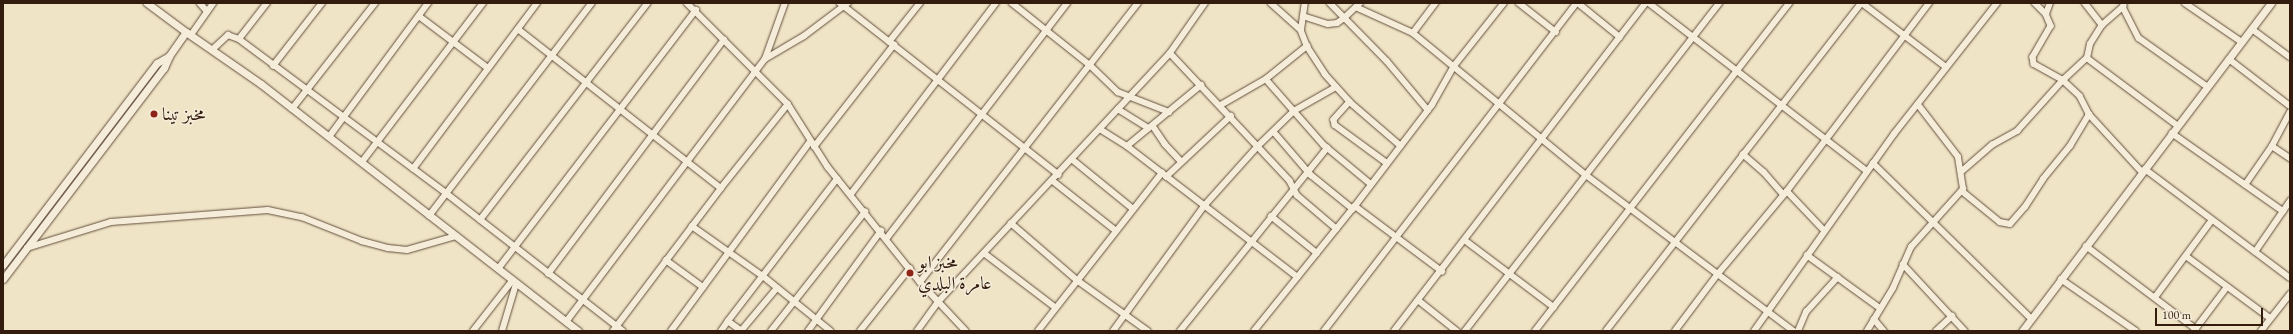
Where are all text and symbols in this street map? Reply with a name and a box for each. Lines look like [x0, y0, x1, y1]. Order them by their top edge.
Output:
place label: مخبز تينا [162, 103, 205, 125]
marker: مخبز تينا [149, 109, 159, 119]
place label: مخبز ابو عامرة البلدي [918, 252, 991, 294]
marker: مخبز ابو عامرة البلدي [905, 268, 915, 278]
scale bar [2157, 300, 2265, 326]
text: 100 m [2162, 307, 2191, 323]

